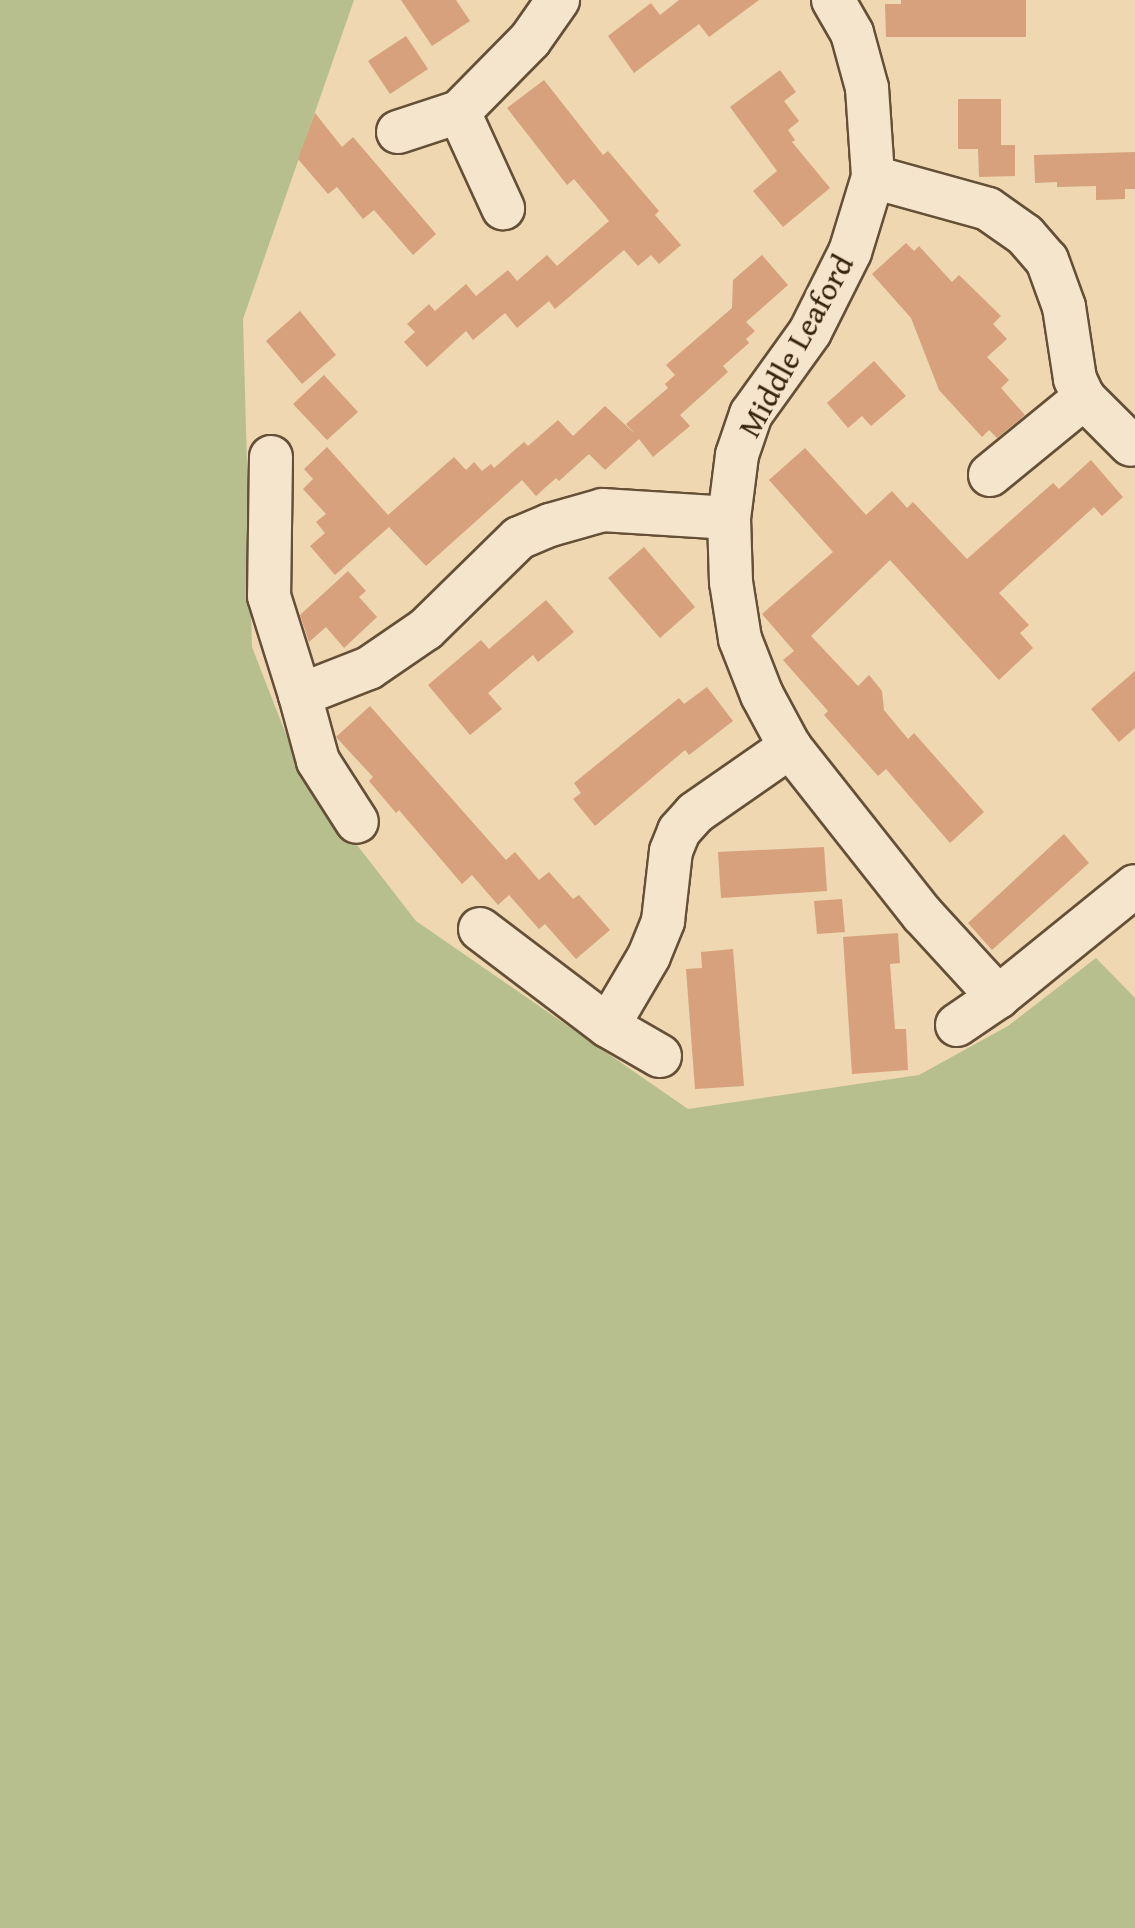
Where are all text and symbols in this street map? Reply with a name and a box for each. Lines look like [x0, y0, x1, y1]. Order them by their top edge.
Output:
street label: Middle Leaford [730, 248, 862, 444]

